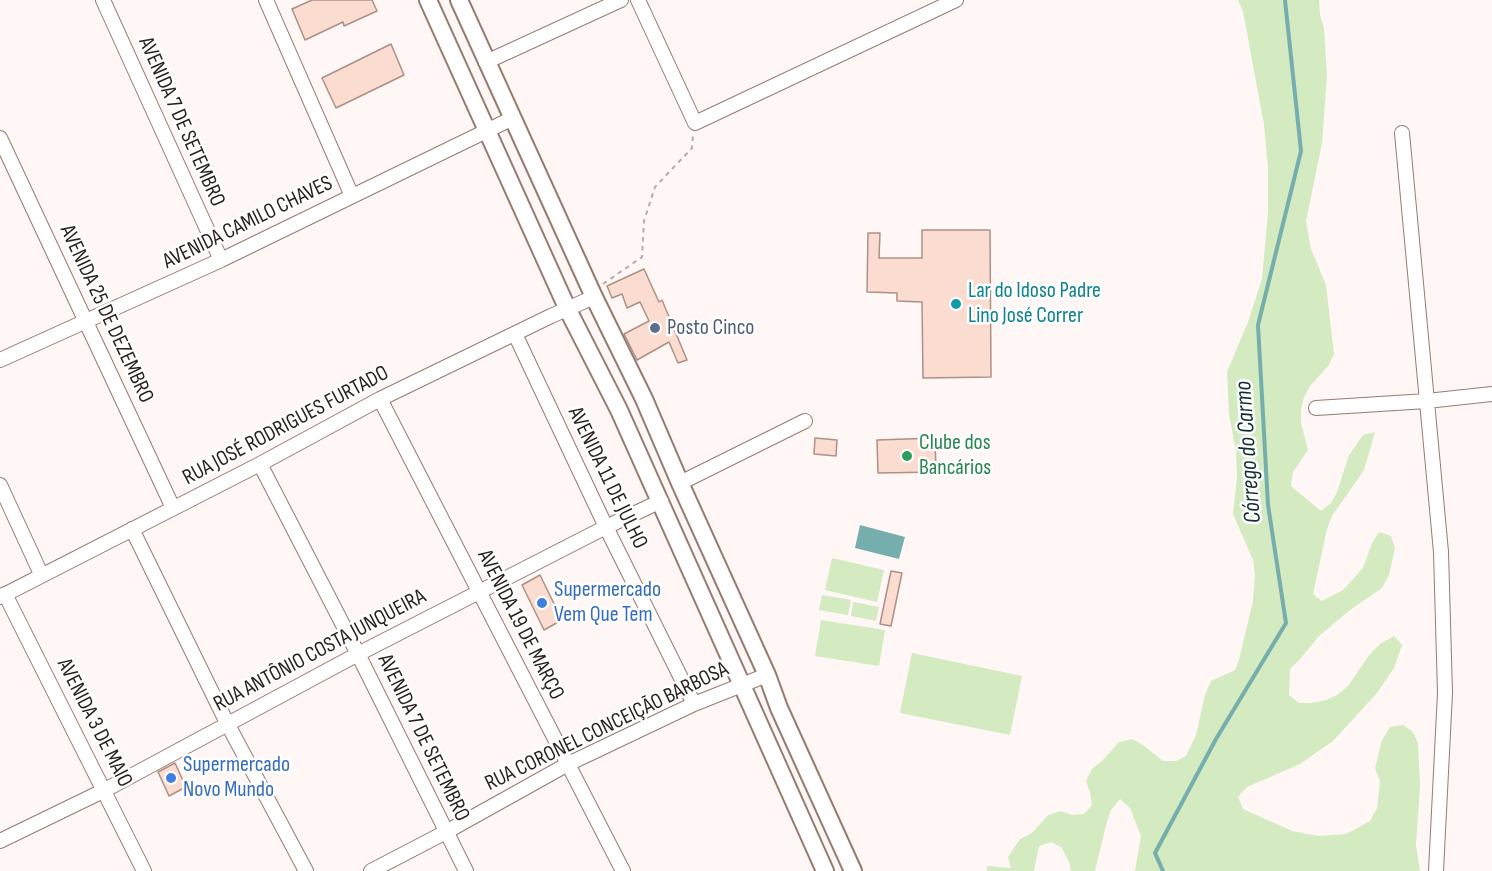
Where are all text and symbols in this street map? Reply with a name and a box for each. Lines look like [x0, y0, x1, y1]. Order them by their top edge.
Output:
street label: AVENIDA 7 DE SETEMBRO [132, 33, 230, 211]
street label: AVENIDA CAMILO CHAVES [159, 170, 337, 276]
street label: AVENIDA 25 DE DEZEMBRO [53, 221, 159, 407]
place label: Lar do Idoso Padre Lino José Correr [968, 278, 1101, 330]
marker: Lar do Idoso Padre Lino José Correr [949, 297, 963, 311]
place label: Posto Cinco [667, 315, 754, 341]
marker: Posto Cinco [648, 321, 662, 335]
street label: RUA JOSÉ RODRIGUES FURTADO [179, 360, 393, 492]
water label: Córrego do Carmo [1230, 380, 1268, 524]
street label: AVENIDA 11 DE JULHO [561, 403, 653, 553]
place label: Clube dos Bancários [919, 430, 991, 482]
marker: Clube dos Bancários [900, 449, 914, 463]
street label: AVENIDA 19 DE MARÇO [471, 545, 569, 705]
place label: Supermercado Vem Que Tem [554, 577, 661, 628]
street label: RUA ANTÔNIO COSTA JUNQUEIRA [209, 584, 431, 718]
marker: Supermercado Vem Que Tem [535, 596, 549, 610]
street label: AVENIDA 7 DE SETEMBRO [371, 650, 475, 826]
street label: AVENIDA 3 DE MAIO [50, 654, 138, 792]
street label: RUA CORONEL CONCEIÇÃO BARBOSA [481, 656, 733, 798]
place label: Supermercado Novo Mundo [183, 752, 290, 804]
marker: Supermercado Novo Mundo [164, 771, 178, 785]

